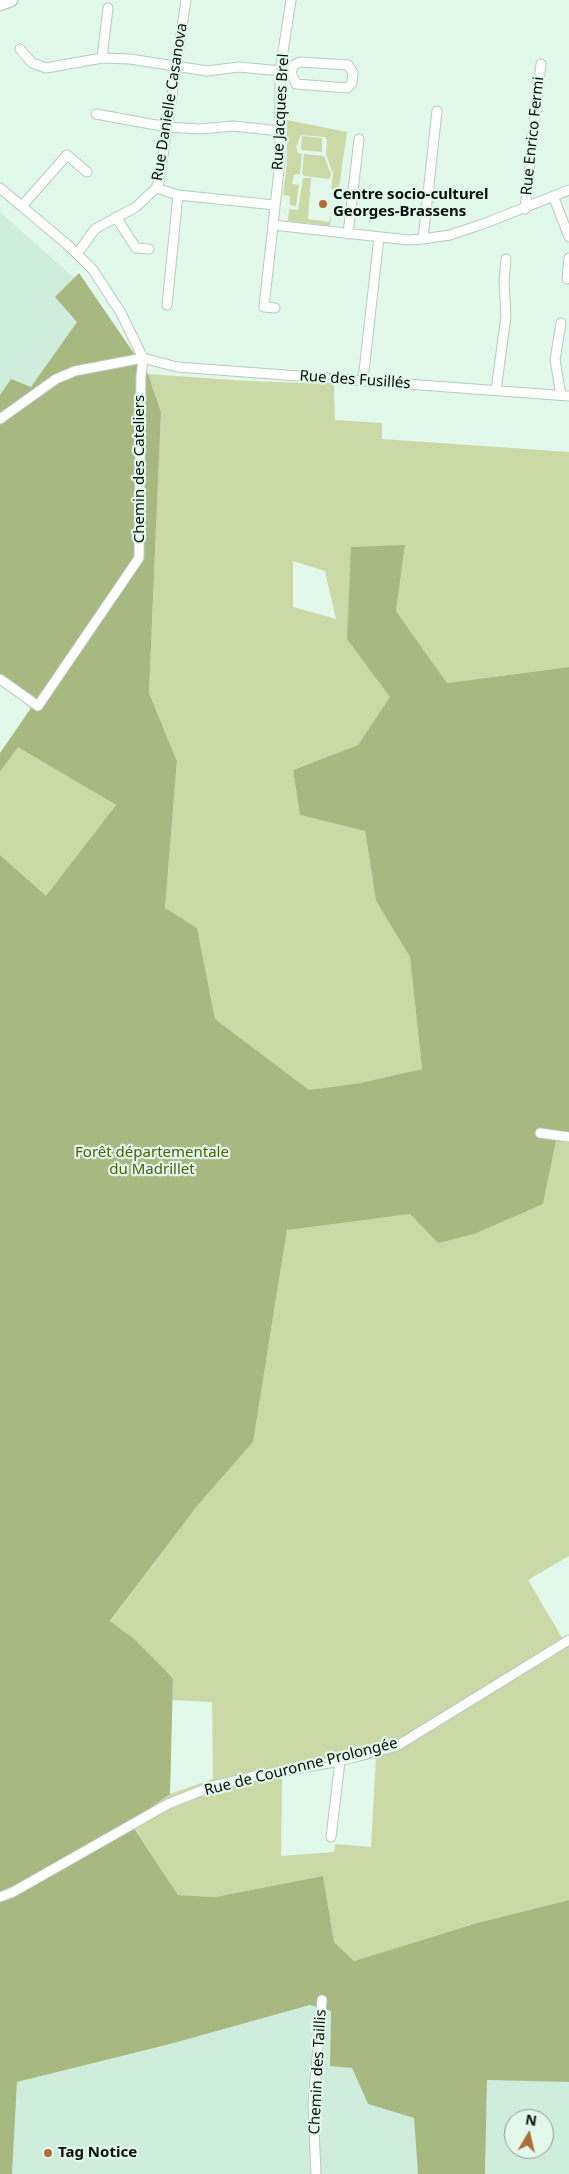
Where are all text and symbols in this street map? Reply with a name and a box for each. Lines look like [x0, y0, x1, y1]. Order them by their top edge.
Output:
street label: Rue Danielle Casanova [149, 22, 191, 182]
street label: Rue Jacques Brel [269, 53, 293, 171]
street label: Rue Enrico Fermi [518, 76, 548, 196]
place label: Centre socio-culturel Georges-Brassens [333, 186, 488, 221]
marker: Centre socio-culturel Georges-Brassens [317, 198, 329, 210]
street label: Rue des Fusillés [299, 367, 411, 393]
street label: Chemin des Cateliers [131, 395, 149, 543]
park label: Forêt départementale du Madrillet [75, 1144, 229, 1179]
street label: Rue de Couronne Prolongée [202, 1734, 400, 1800]
street label: Chemin des Taillis [306, 2009, 330, 2135]
north arrow [504, 2109, 554, 2159]
text: N [524, 2109, 538, 2130]
place label: Tag Notice [58, 2144, 137, 2162]
marker: Tag Notice [42, 2147, 54, 2159]

